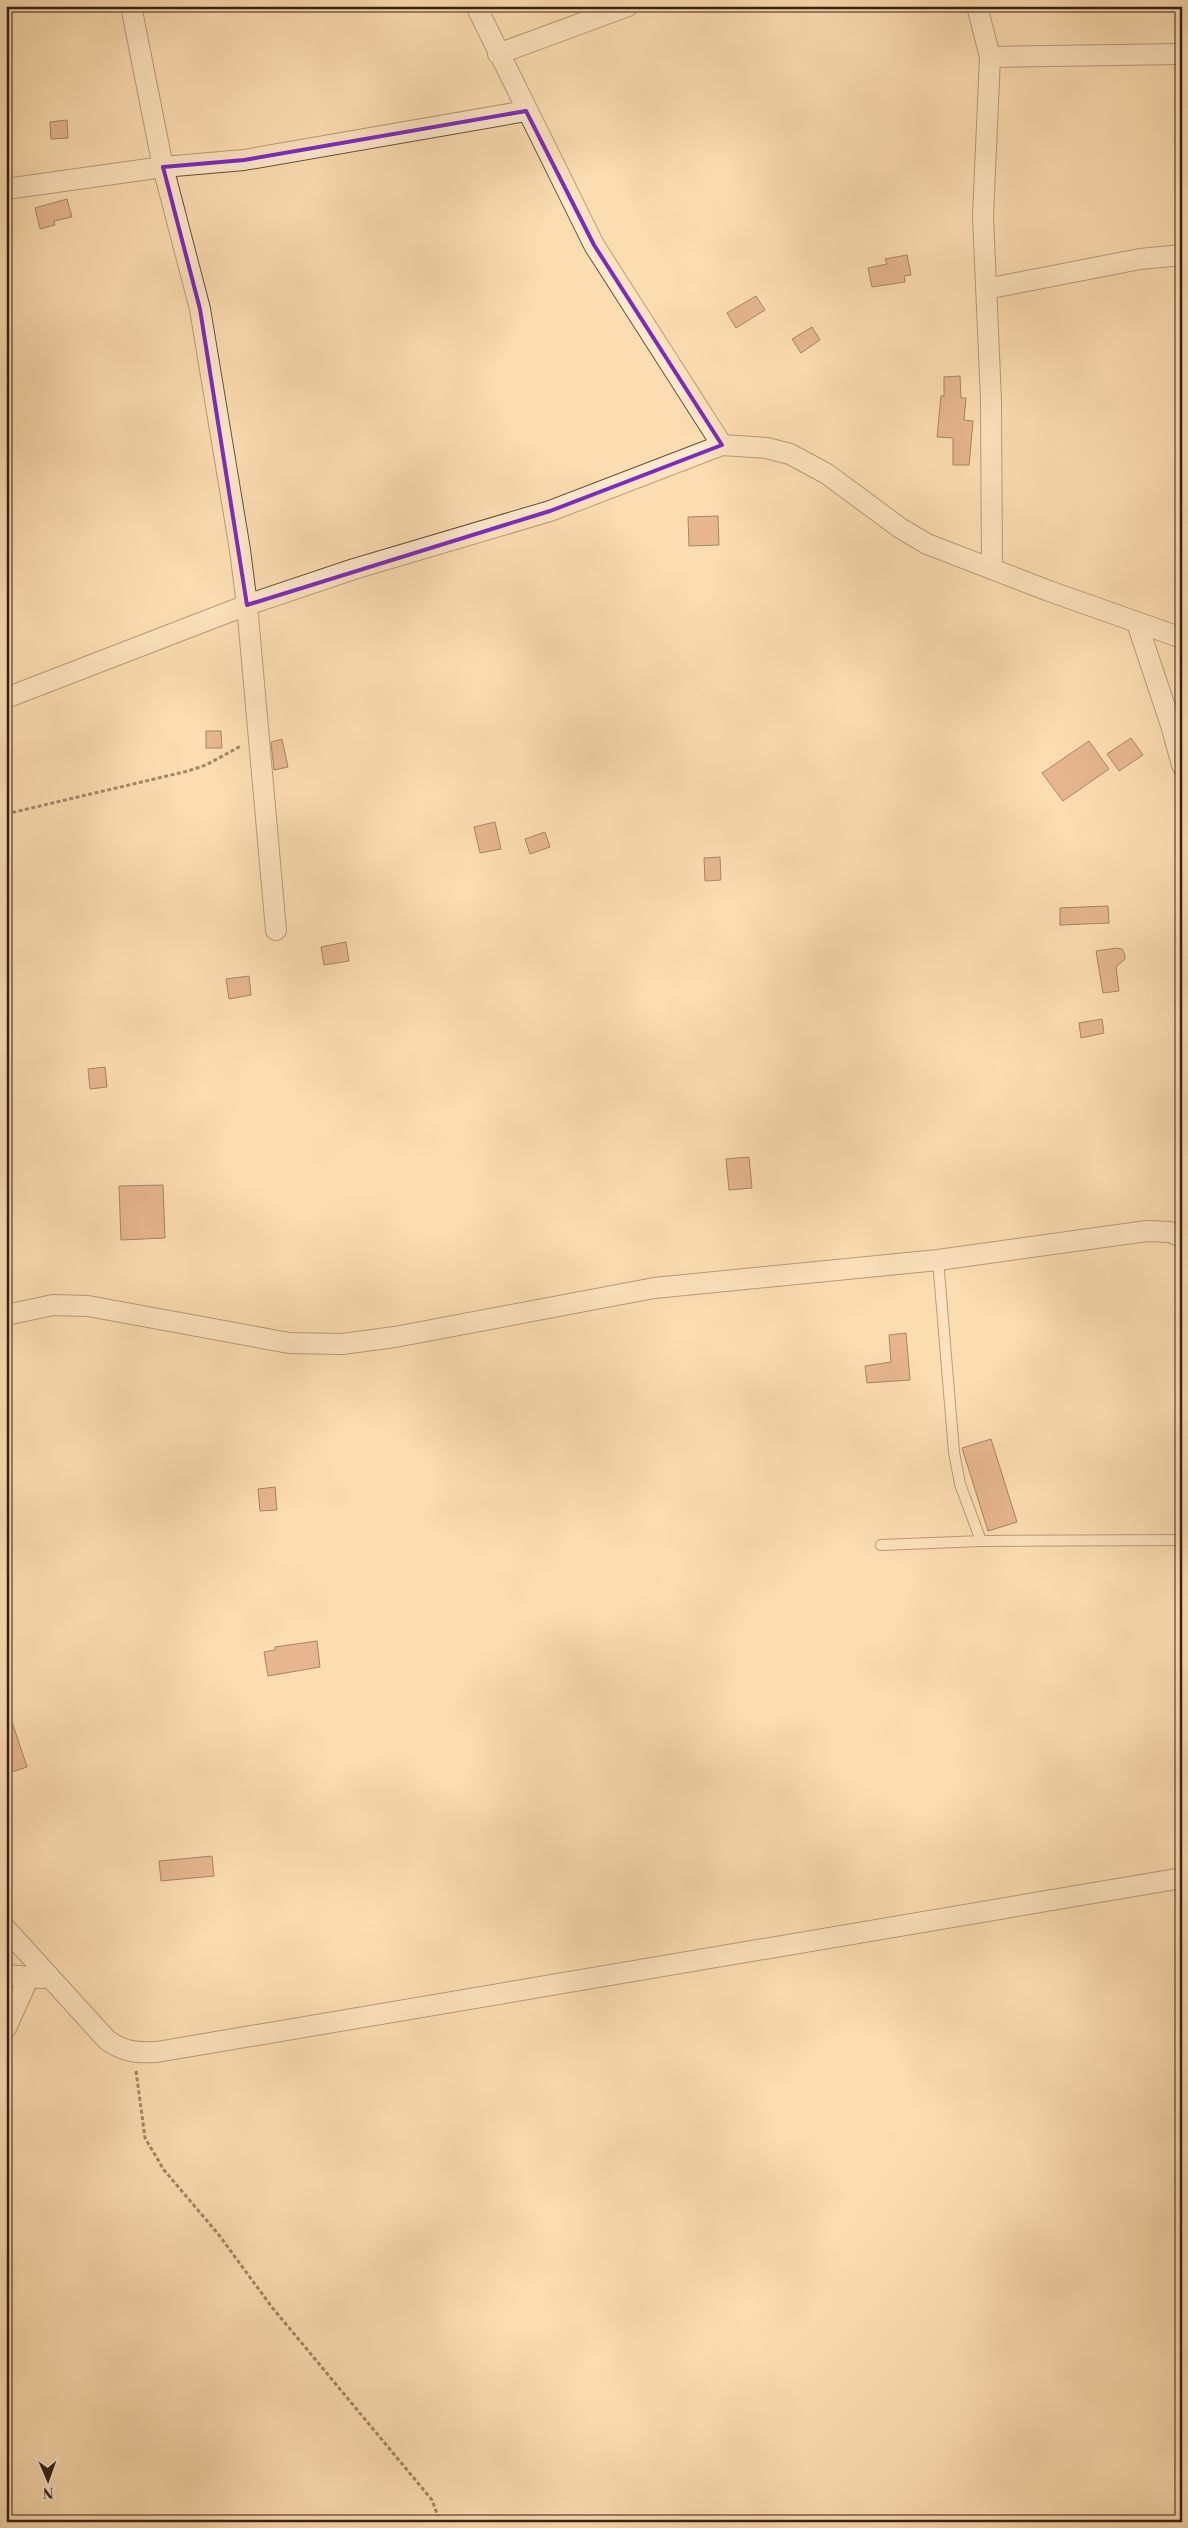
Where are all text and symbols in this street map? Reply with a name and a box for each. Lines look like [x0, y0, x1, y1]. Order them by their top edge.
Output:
north arrow [22, 2456, 72, 2506]
text: N [43, 2483, 54, 2501]

